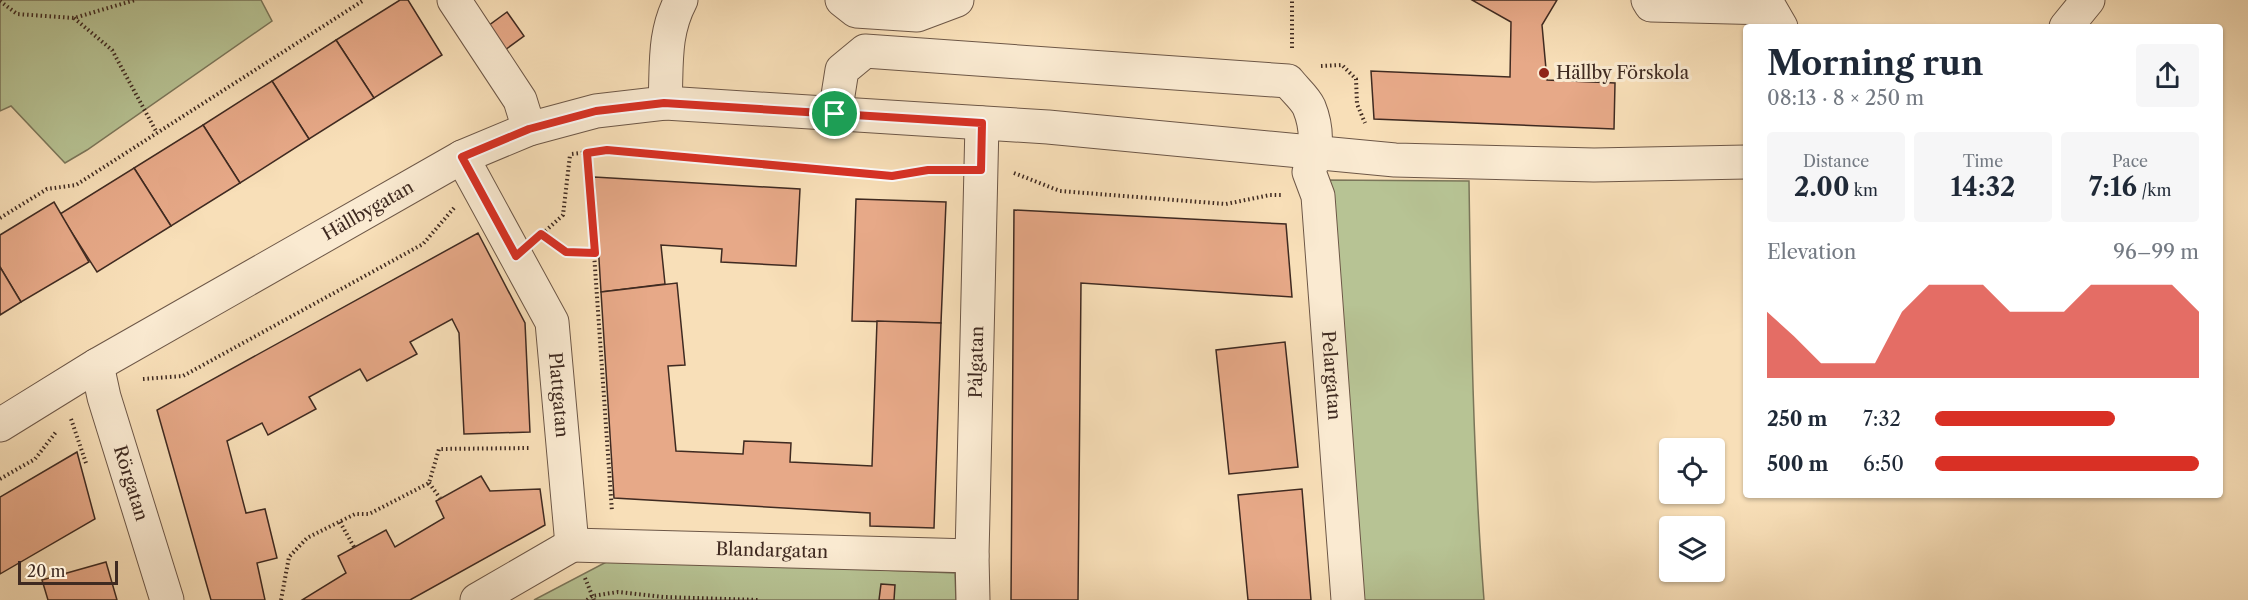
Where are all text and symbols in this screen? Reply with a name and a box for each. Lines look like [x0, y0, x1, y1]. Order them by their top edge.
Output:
text: Morning run [1767, 43, 1983, 84]
button: share [2136, 44, 2199, 107]
place label: Hällby Förskola [1556, 62, 1690, 84]
marker: Hällby Förskola [1537, 66, 1551, 80]
text: 08:13 · 8 × 250 m [1767, 86, 1924, 110]
pin [809, 88, 860, 139]
icon: arrive [818, 97, 851, 130]
text: Distance [1803, 151, 1869, 171]
text: Time [1963, 151, 2003, 171]
text: Pace [2112, 151, 2148, 171]
text: 2.00 [1794, 171, 1849, 203]
text: 14:32 [1951, 171, 2015, 203]
text: 7:16 [2089, 171, 2137, 203]
street label: Hällbygatan [318, 176, 418, 245]
text: km [1849, 180, 1878, 200]
text: /km [2137, 180, 2171, 200]
text: Elevation [1767, 240, 1856, 264]
text: 96–99 m [2113, 240, 2199, 264]
street label: Pålgatan [965, 326, 988, 399]
street label: Pelargatan [1317, 330, 1346, 421]
street label: Plattgatan [544, 351, 573, 438]
text: 250 m [1767, 407, 1828, 431]
text: 7:32 [1863, 407, 1901, 431]
map controls [1659, 438, 1725, 582]
button: locate [1659, 438, 1725, 504]
street label: Rörgatan [109, 443, 153, 524]
text: 500 m [1767, 452, 1828, 476]
text: 6:50 [1863, 452, 1904, 476]
button: layers [1659, 516, 1725, 582]
street label: Blandargatan [715, 538, 829, 563]
scale bar [18, 558, 118, 586]
text: 20 m [27, 561, 66, 581]

